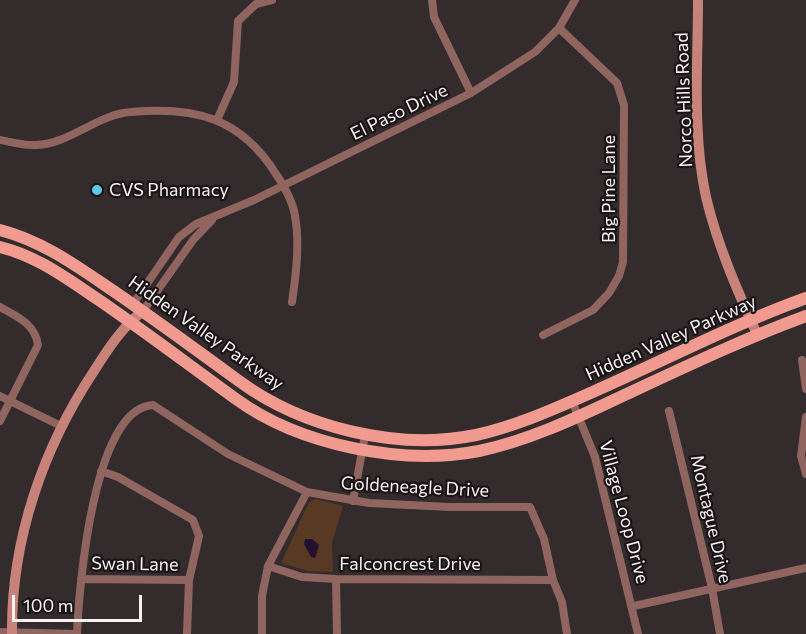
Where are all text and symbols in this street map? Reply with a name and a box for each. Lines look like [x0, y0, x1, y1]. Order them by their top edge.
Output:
street label: Norco Hills Road [671, 32, 697, 168]
street label: El Paso Drive [347, 79, 451, 145]
street label: Big Pine Lane [598, 135, 620, 243]
place label: CVS Pharmacy [109, 179, 229, 201]
marker: CVS Pharmacy [90, 183, 104, 197]
street label: Hidden Valley Parkway [124, 271, 288, 395]
street label: Hidden Valley Parkway [582, 291, 760, 385]
street label: Village Loop Drive [594, 438, 654, 586]
street label: Montague Drive [686, 453, 736, 585]
street label: Goldeneagle Drive [340, 472, 490, 502]
street label: Swan Lane [91, 552, 179, 576]
street label: Falconcrest Drive [339, 553, 481, 575]
scale bar [15, 583, 146, 621]
text: 100 m [23, 594, 73, 616]

